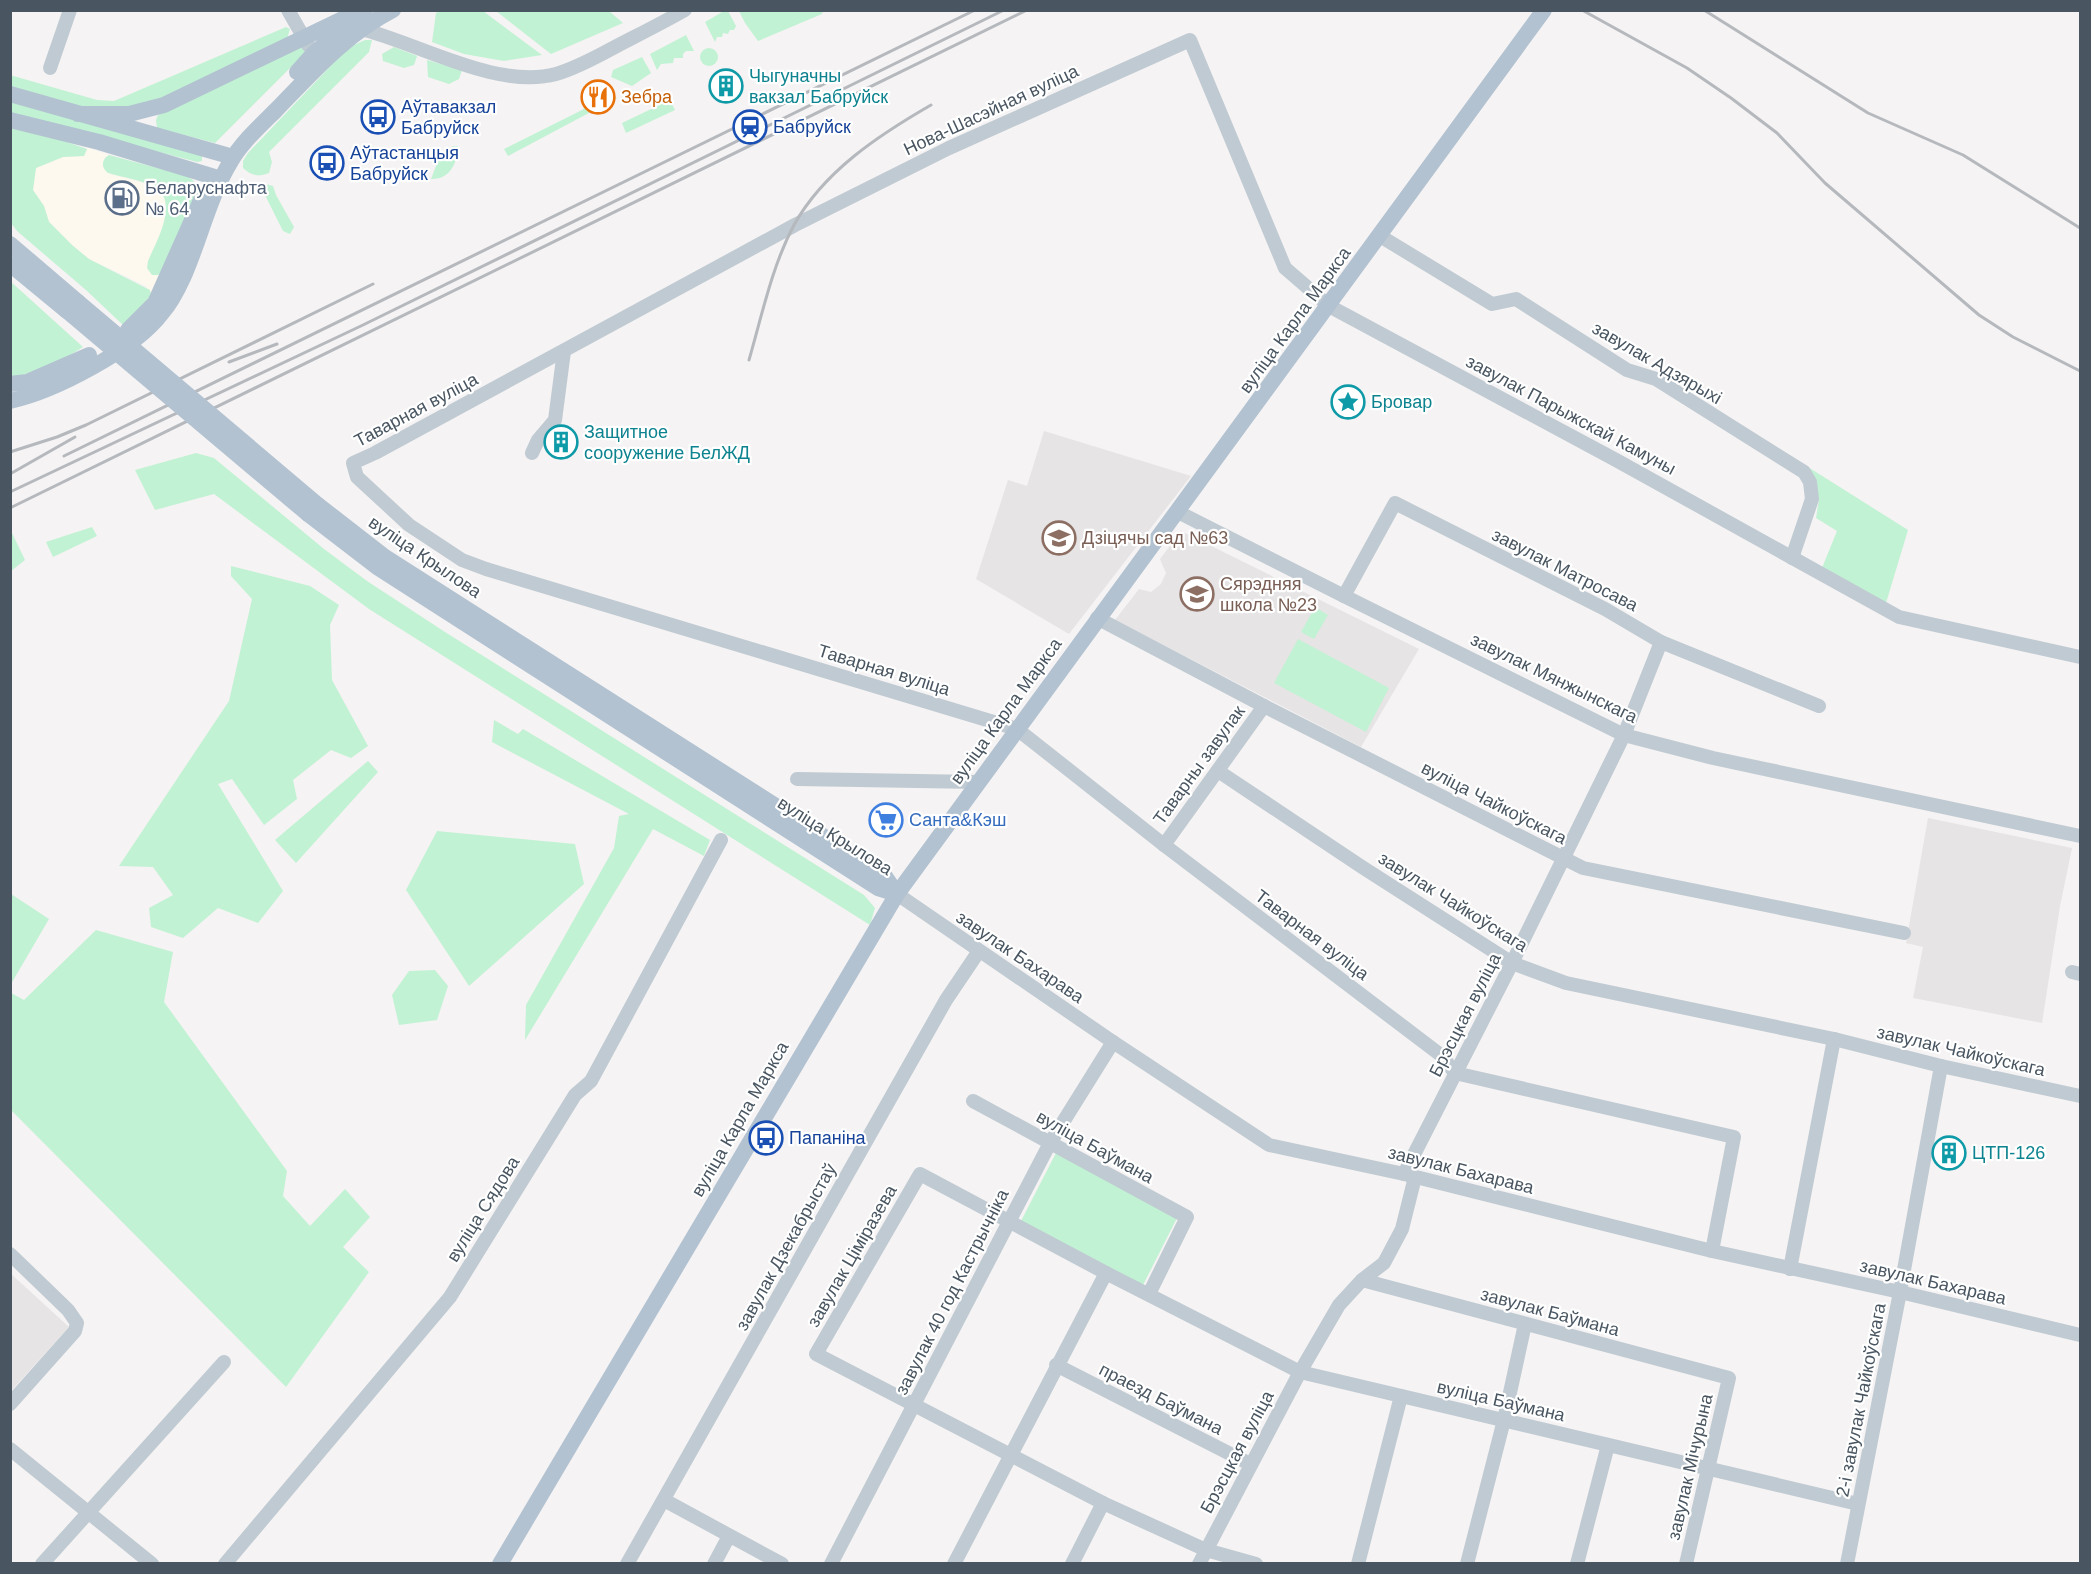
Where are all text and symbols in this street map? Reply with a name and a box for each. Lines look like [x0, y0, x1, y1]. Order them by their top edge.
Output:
street label: Нова-Шасэйная вуліца [900, 60, 1082, 159]
place label: Чыгуначны вакзал Бабруйск [749, 66, 888, 107]
building icon: Чыгуначны вакзал Бабруйск [708, 68, 744, 104]
restaurant icon: Зебра [580, 79, 616, 115]
place label: Зебра [621, 87, 673, 107]
place label: Аўтавакзал Бабруйск [401, 97, 496, 138]
bus stop icon: Аўтавакзал Бабруйск [360, 99, 396, 135]
station icon: Бабруйск [732, 109, 768, 145]
place label: Бабруйск [773, 117, 851, 137]
place label: Аўтастанцыя Бабруйск [350, 143, 459, 184]
bus stop icon: Аўтастанцыя Бабруйск [309, 145, 345, 181]
place label: Беларуснафта № 64 [145, 178, 268, 219]
fuel station icon: Беларуснафта № 64 [104, 180, 140, 216]
street label: вуліца Карла Маркса [1235, 242, 1355, 397]
street label: завулак Адзярыхі [1589, 318, 1725, 408]
street label: завулак Парыжскай Камуны [1463, 351, 1679, 479]
street label: Таварная вуліца [351, 369, 482, 451]
place icon: Бровар [1330, 384, 1366, 420]
place label: Бровар [1371, 392, 1432, 412]
place label: Защитное сооружение БелЖД [584, 422, 750, 463]
building icon: Защитное сооружение БелЖД [543, 424, 579, 460]
street label: вуліца Крылова [365, 512, 486, 603]
school or university icon: Дзіцячы сад №63 [1041, 520, 1077, 556]
street label: завулак Матросава [1489, 525, 1642, 616]
place label: Дзіцячы сад №63 [1082, 528, 1228, 548]
place label: Сярэдняя школа №23 [1220, 574, 1317, 615]
school or university icon: Сярэдняя школа №23 [1179, 576, 1215, 612]
street label: завулак Мянжынскага [1468, 629, 1641, 727]
street label: вуліца Карла Маркса [946, 633, 1066, 788]
street label: Таварная вуліца [816, 640, 953, 700]
street label: Таварны завулак [1149, 702, 1249, 828]
street label: вуліца Чайкоўскага [1418, 758, 1571, 849]
street label: вуліца Крылова [774, 793, 897, 880]
supermarket icon: Санта&Кэш [868, 802, 904, 838]
place label: Санта&Кэш [909, 810, 1006, 830]
street label: завулак Чайкоўскага [1375, 848, 1532, 957]
street label: Таварная вуліца [1251, 886, 1373, 985]
street label: завулак Бахарава [952, 907, 1088, 1008]
street label: Брэсцкая вуліца [1425, 949, 1505, 1080]
street label: завулак Чайкоўскага [1875, 1022, 2048, 1080]
street label: вуліца Карла Маркса [688, 1037, 793, 1200]
street label: вуліца Баўмана [1033, 1107, 1158, 1188]
bus stop icon: Папаніна [748, 1120, 784, 1156]
place label: Папаніна [789, 1128, 867, 1148]
building icon: ЦТП-126 [1931, 1135, 1967, 1171]
street label: завулак Бахарава [1386, 1142, 1537, 1198]
place label: ЦТП-126 [1972, 1143, 2045, 1163]
street label: вуліца Сядова [443, 1152, 524, 1265]
street label: завулак Дзекабрыстаў [732, 1160, 840, 1334]
street label: завулак Ціміразева [803, 1181, 901, 1330]
street label: завулак 40 год Кастрычніка [891, 1185, 1013, 1398]
street label: завулак Бахарава [1858, 1255, 2009, 1309]
street label: завулак Баўмана [1479, 1284, 1622, 1340]
street label: 2-і завулак Чайкоўскага [1832, 1300, 1890, 1499]
street label: праезд Баўмана [1096, 1359, 1227, 1439]
street label: вуліца Баўмана [1435, 1377, 1568, 1426]
street label: Брэсцкая вуліца [1196, 1386, 1278, 1517]
street label: завулак Мічурына [1663, 1391, 1717, 1542]

